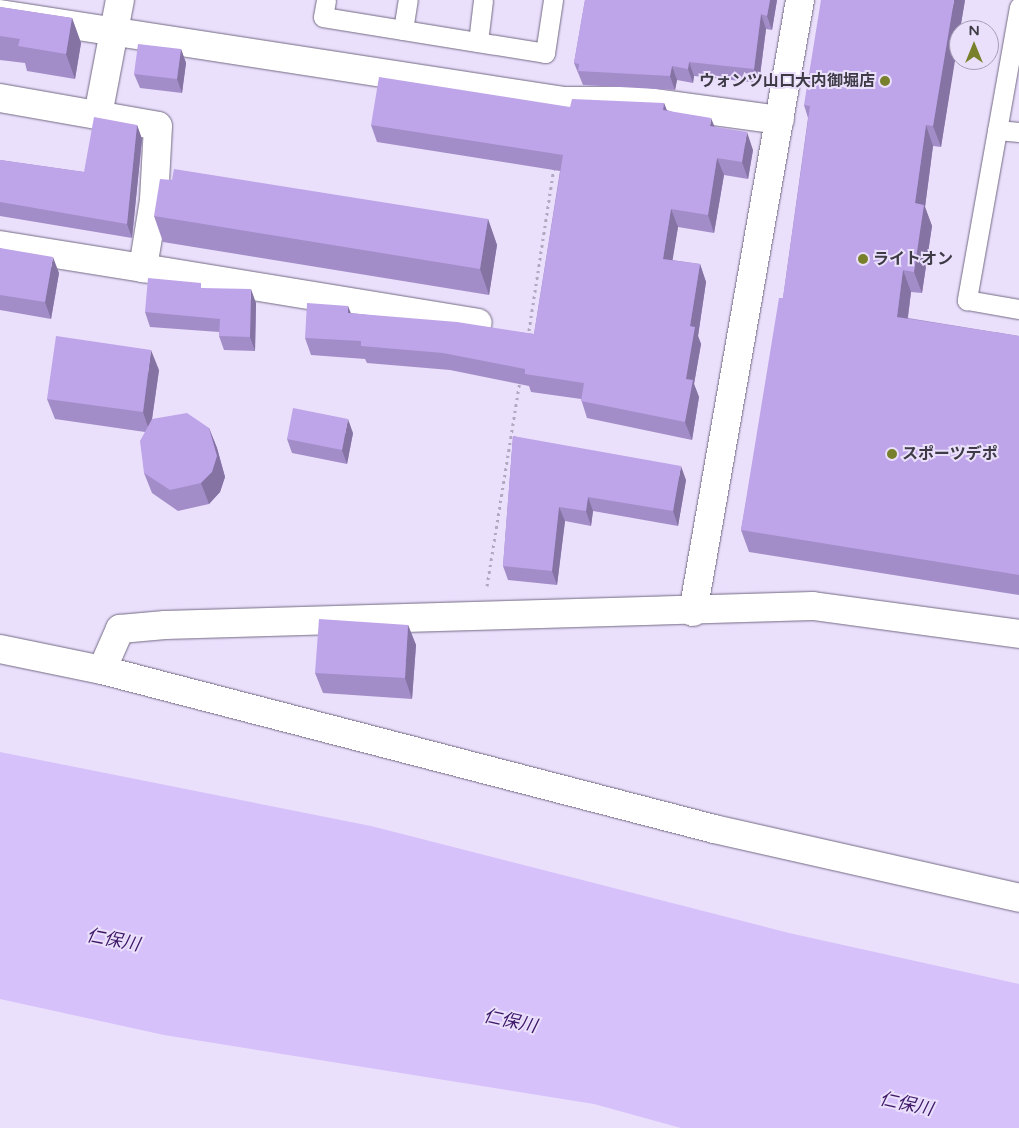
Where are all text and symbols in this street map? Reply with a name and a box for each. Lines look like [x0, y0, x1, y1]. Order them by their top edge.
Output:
north arrow [949, 20, 999, 70]
text: N [968, 22, 980, 39]
place label: ウォンツ山口大内御堀店 [699, 71, 875, 91]
marker: ウォンツ山口大内御堀店 [879, 75, 891, 87]
place label: ライトオン [873, 249, 953, 269]
marker: ライトオン [857, 253, 869, 265]
place label: スポーツデポ [902, 444, 998, 464]
marker: スポーツデポ [886, 448, 898, 460]
water label: 仁保川 [84, 924, 142, 956]
water label: 仁保川 [481, 1005, 539, 1037]
water label: 仁保川 [877, 1088, 935, 1120]

